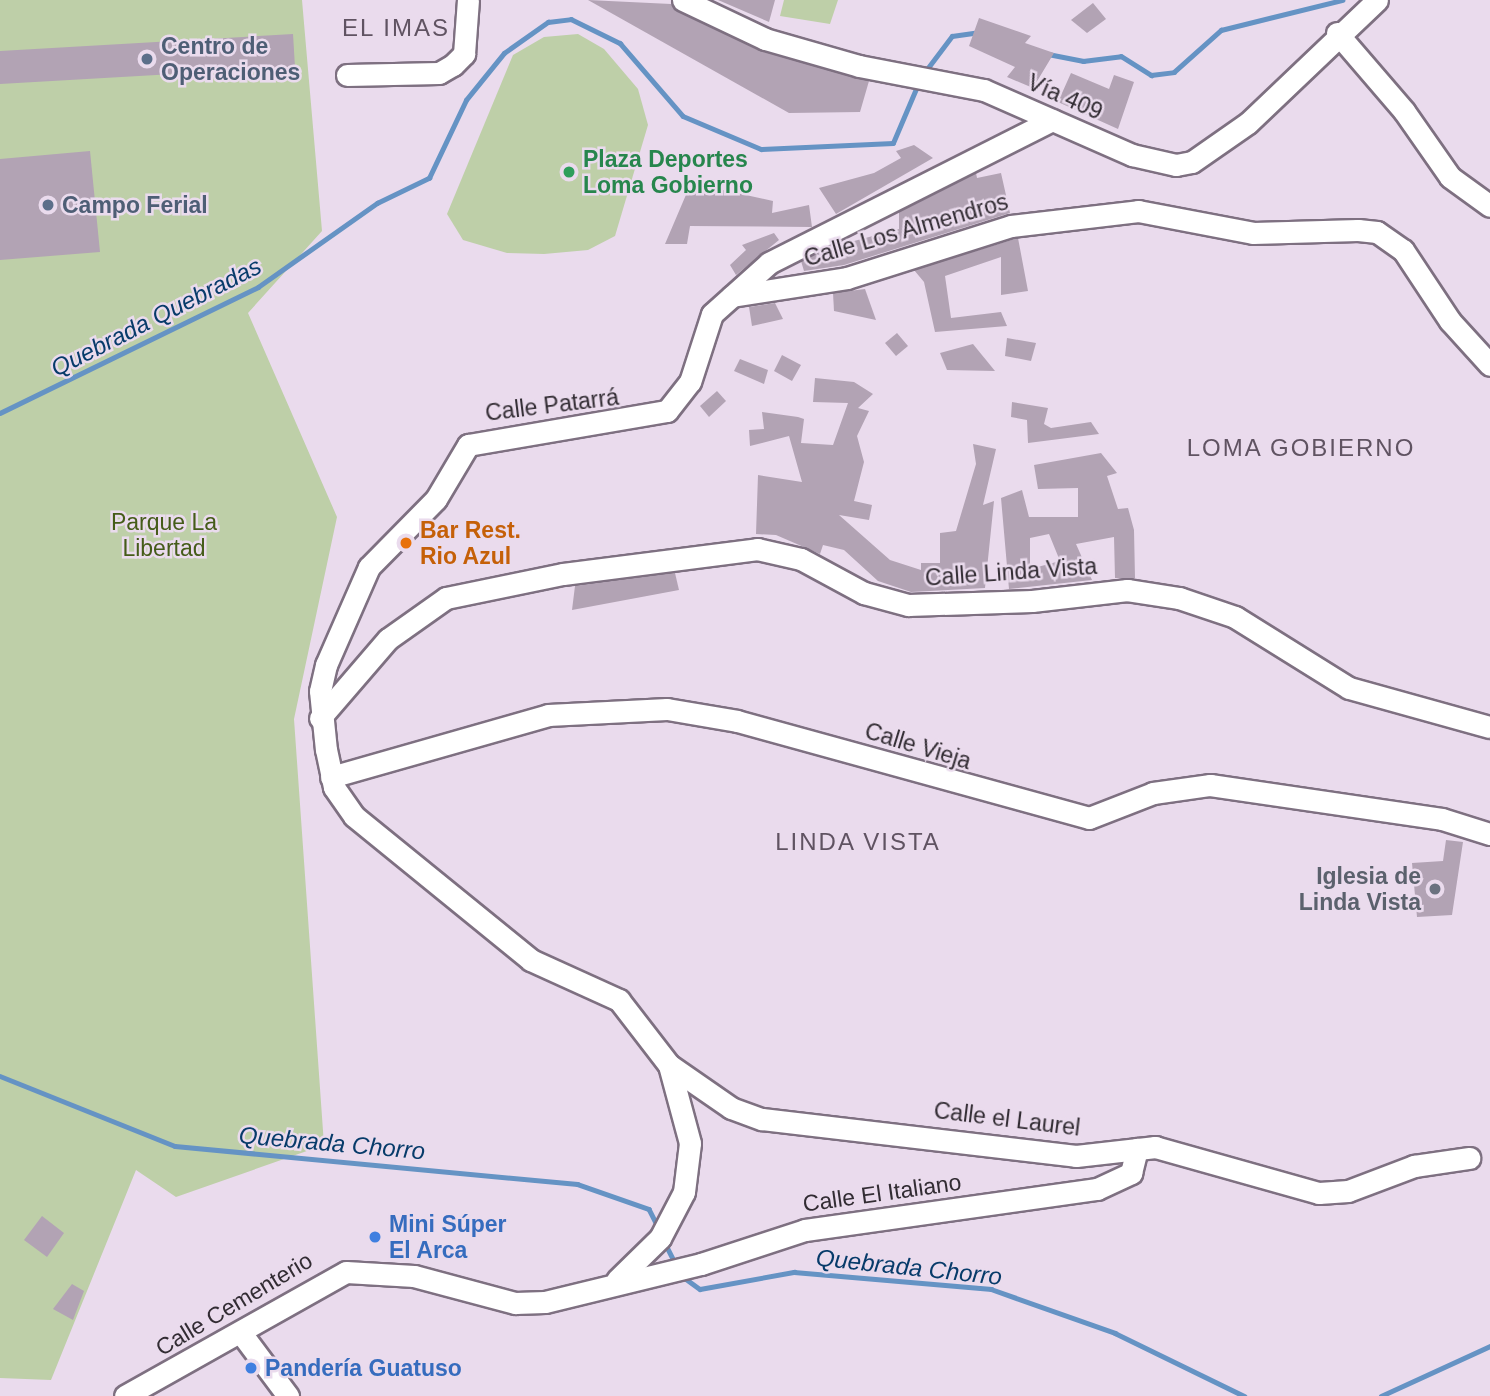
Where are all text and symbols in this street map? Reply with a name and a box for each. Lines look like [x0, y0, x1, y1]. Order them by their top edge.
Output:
district label: EL IMAS [343, 14, 449, 42]
place label: Centro de Operaciones [161, 32, 300, 86]
marker: Centro de Operaciones [139, 51, 155, 67]
street label: Vía 409 [1023, 68, 1107, 126]
place label: Plaza Deportes Loma Gobierno [583, 145, 753, 199]
marker: Plaza Deportes Loma Gobierno [561, 164, 577, 180]
street label: Calle Los Almendros [800, 187, 1012, 273]
place label: Campo Ferial [62, 191, 208, 219]
marker: Campo Ferial [40, 197, 56, 213]
water label: Quebrada Quebradas [46, 251, 266, 383]
street label: Calle Patarrá [484, 383, 620, 427]
district label: LOMA GOBIERNO [1188, 434, 1414, 462]
park label: Parque La Libertad [111, 508, 217, 562]
place label: Bar Rest. Rio Azul [420, 516, 521, 570]
marker: Bar Rest. Rio Azul [398, 535, 414, 551]
street label: Calle Linda Vista [924, 552, 1098, 592]
street label: Calle Vieja [862, 717, 974, 775]
district label: LINDA VISTA [776, 828, 940, 856]
place label: Iglesia de Linda Vista [1299, 862, 1421, 916]
marker: Iglesia de Linda Vista [1427, 881, 1443, 897]
street label: Calle el Laurel [932, 1096, 1082, 1142]
water label: Quebrada Chorro [238, 1121, 426, 1165]
street label: Calle El Italiano [801, 1168, 963, 1218]
place label: Mini Súper El Arca [389, 1210, 507, 1264]
marker: Mini Súper El Arca [367, 1229, 383, 1245]
water label: Quebrada Chorro [815, 1243, 1003, 1291]
street label: Calle Cementerio [151, 1246, 317, 1362]
place label: Pandería Guatuso [265, 1354, 462, 1382]
marker: Pandería Guatuso [243, 1360, 259, 1376]

